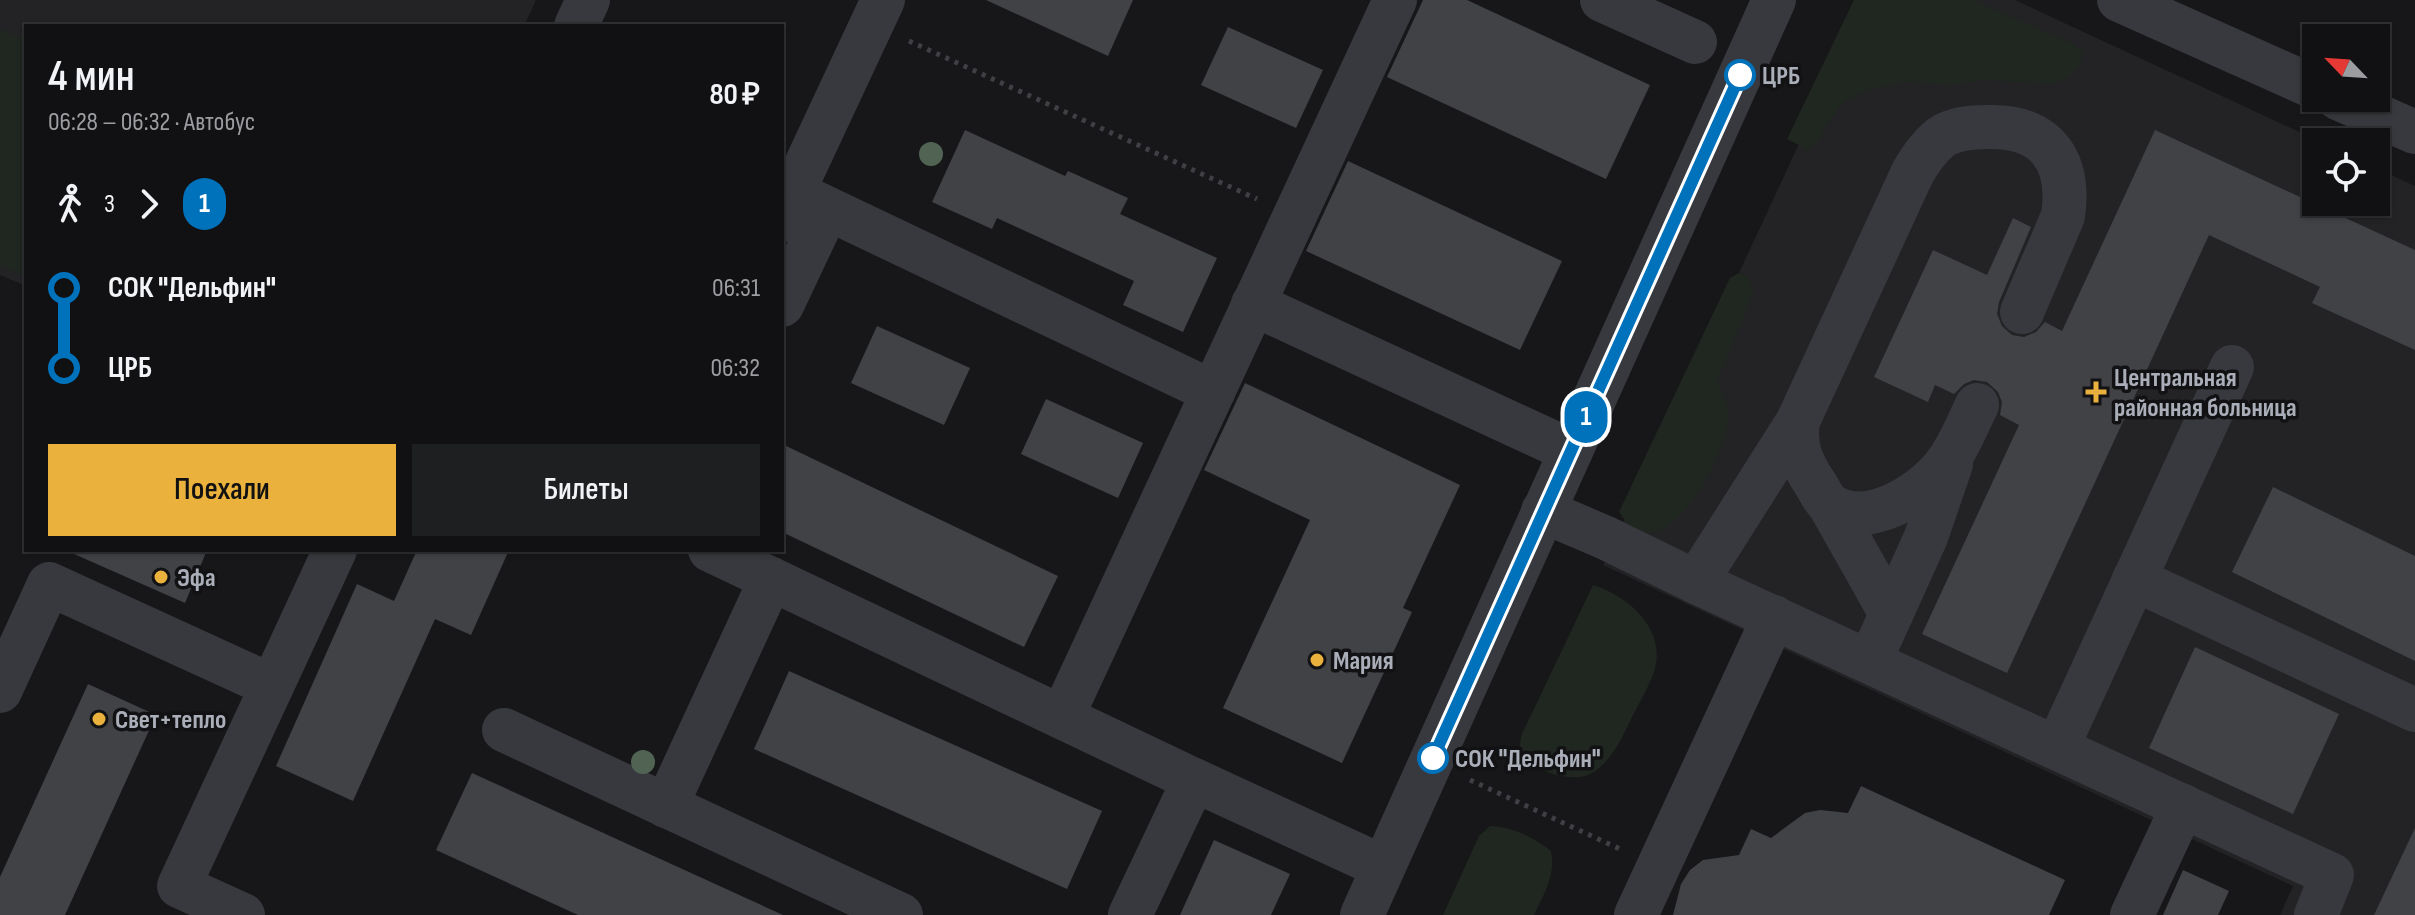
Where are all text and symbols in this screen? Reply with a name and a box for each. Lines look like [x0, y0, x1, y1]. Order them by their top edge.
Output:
north arrow [2302, 24, 2390, 112]
map controls [2302, 24, 2390, 216]
text: 4 мин [48, 50, 135, 103]
marker: ЦРБ [1725, 60, 1755, 90]
place label: ЦРБ [1762, 61, 1800, 92]
text: 80 ₽ [709, 77, 760, 113]
text: 06:28 – 06:32 · Автобус [48, 107, 255, 138]
button: locate [2302, 128, 2390, 216]
icon: walk [48, 182, 92, 226]
icon: forward [127, 182, 171, 226]
text: 1 [199, 187, 210, 220]
text: 3 [104, 189, 115, 220]
text: СОК "Дельфин" [108, 270, 276, 306]
text: 06:31 [712, 273, 760, 304]
text: ЦРБ [108, 350, 152, 386]
text: 06:32 [710, 353, 760, 384]
place label: Центральная районная больница [2114, 363, 2297, 424]
marker: Центральная районная больница [2085, 381, 2107, 403]
line badge: 1 [1560, 391, 1612, 443]
text: 1 [1581, 400, 1591, 433]
button: Поехали [48, 444, 396, 536]
button: Билеты [412, 444, 760, 536]
place label: Эфа [177, 563, 216, 594]
marker: Эфа [152, 568, 170, 586]
place label: Мария [1333, 646, 1394, 677]
marker: Мария [1308, 651, 1326, 669]
place label: Свет+тепло [115, 705, 226, 736]
marker: Свет+тепло [90, 710, 108, 728]
marker: СОК "Дельфин" [1418, 743, 1448, 773]
place label: СОК "Дельфин" [1455, 744, 1601, 775]

